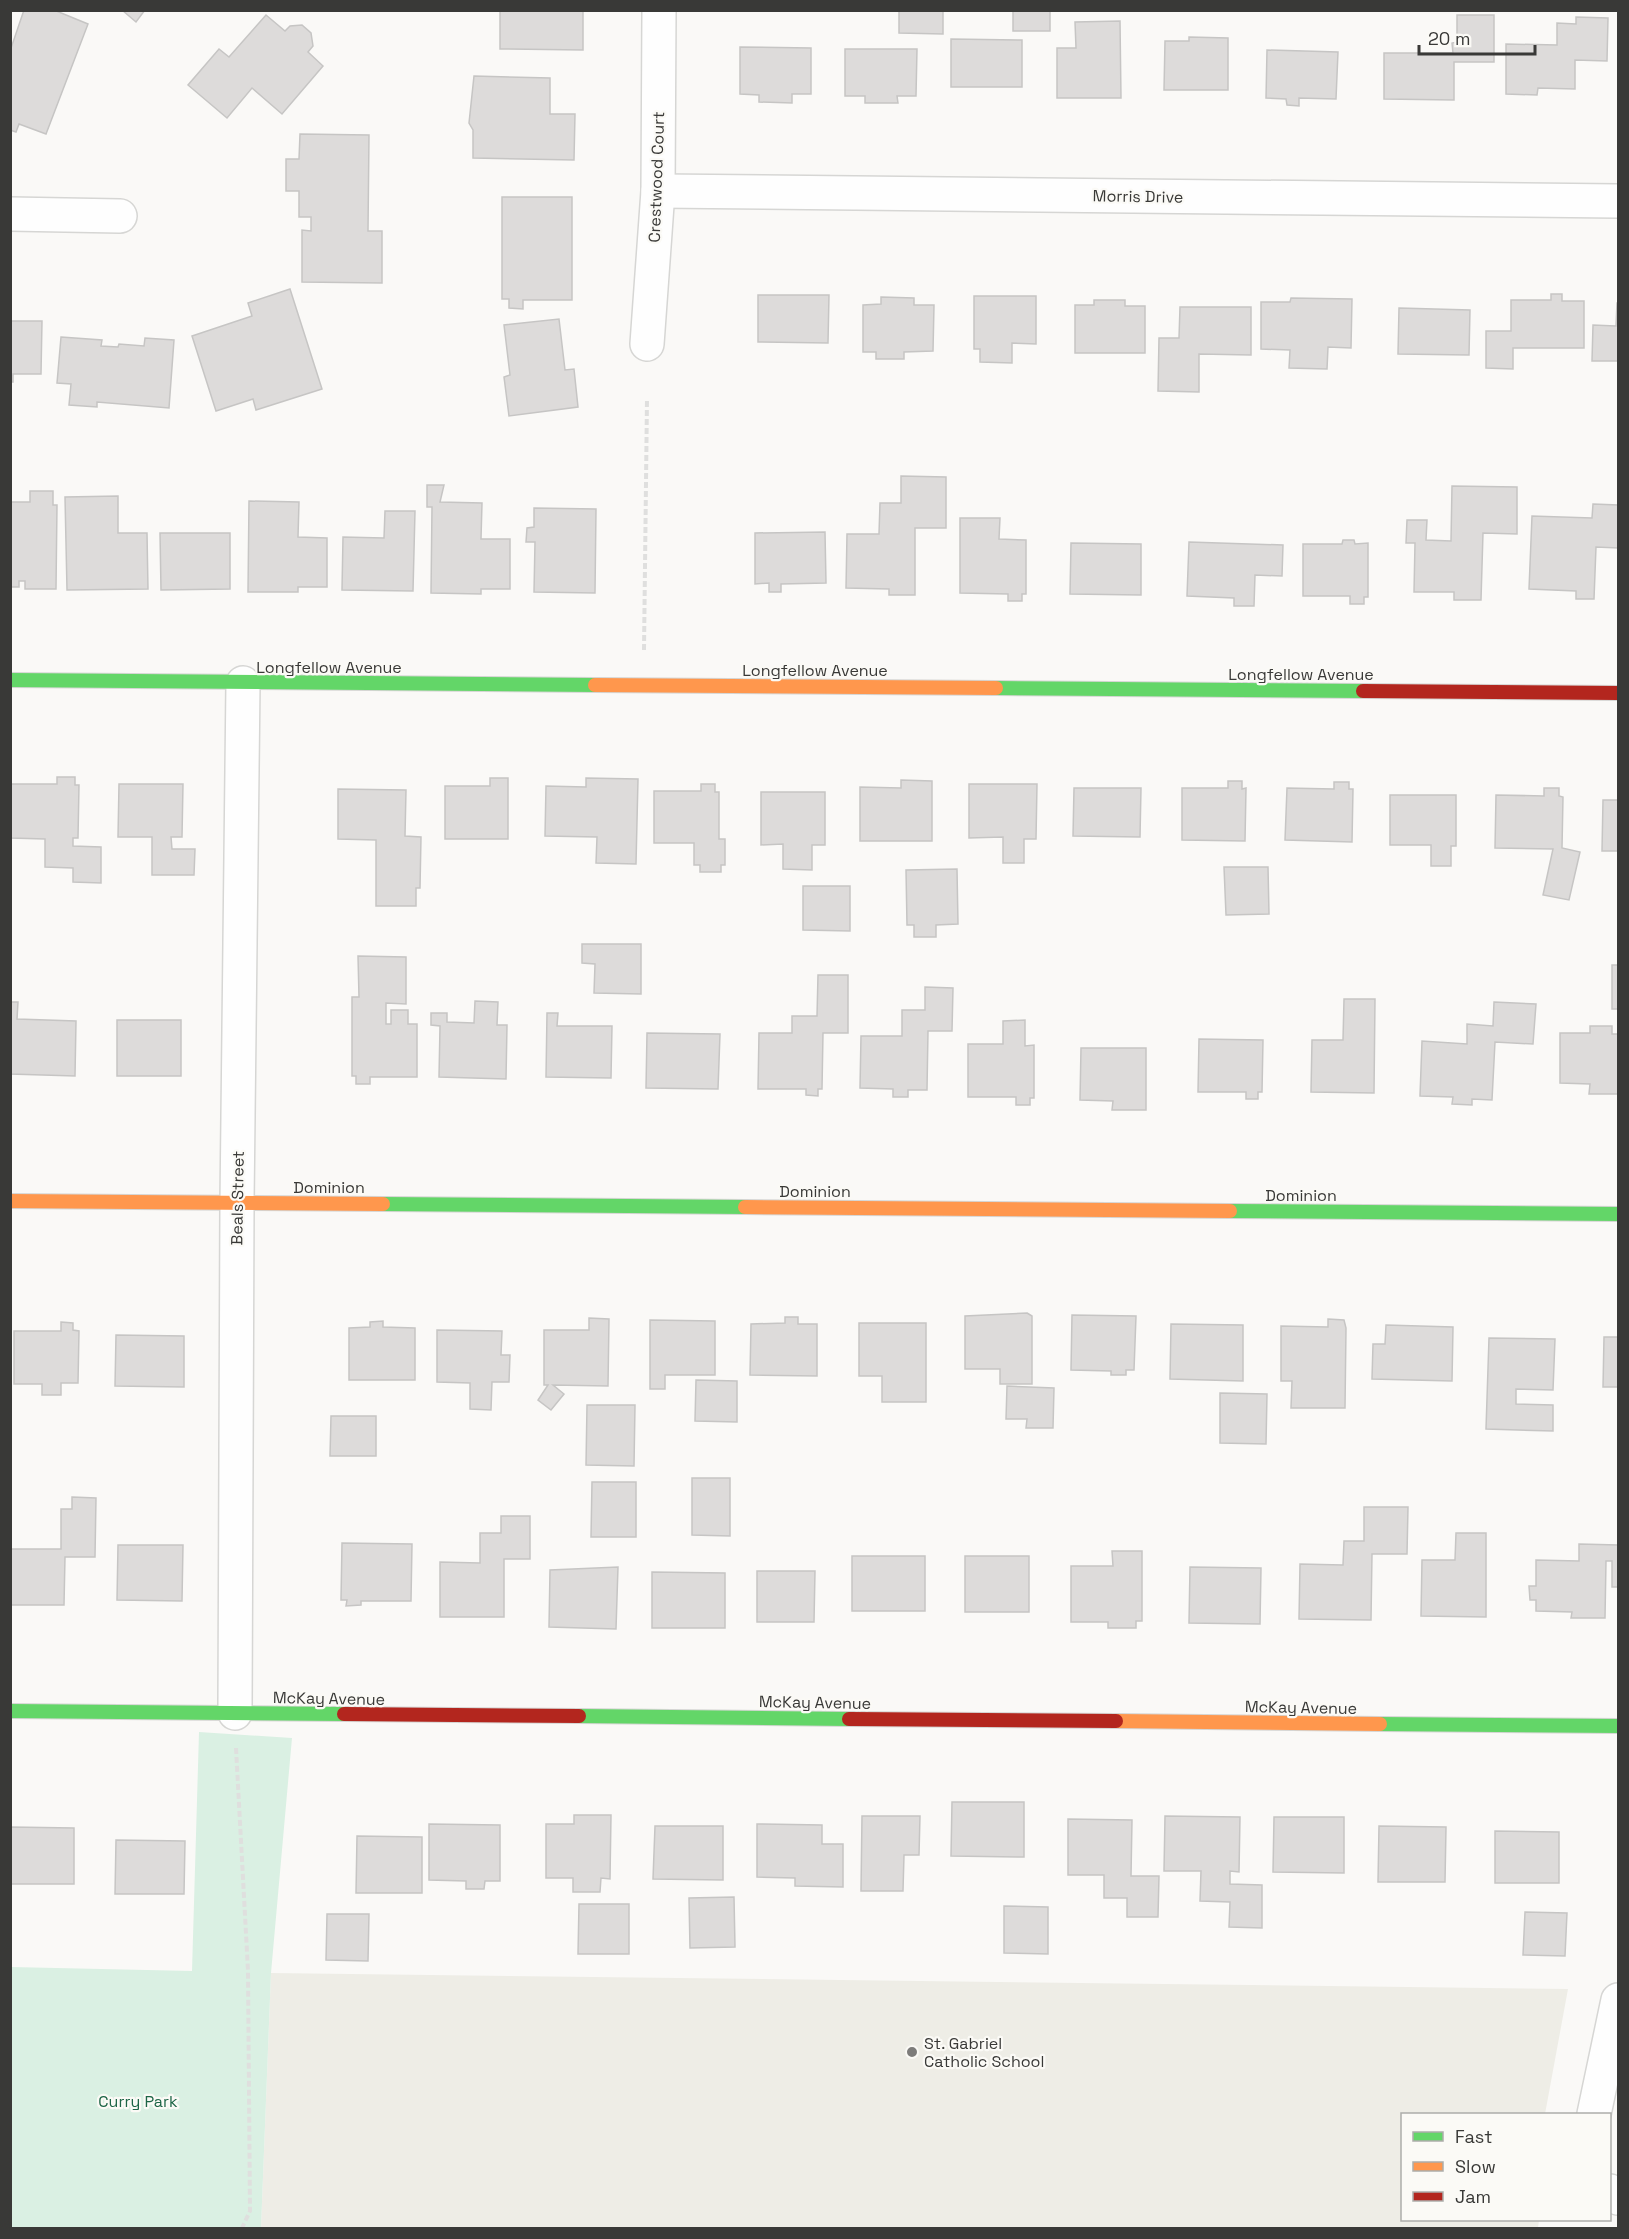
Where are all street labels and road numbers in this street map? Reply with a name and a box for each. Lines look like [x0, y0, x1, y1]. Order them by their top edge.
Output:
street label: Crestwood Court [644, 111, 669, 243]
street label: Morris Drive [1093, 185, 1183, 208]
street label: Longfellow Avenue [256, 657, 402, 678]
street label: Longfellow Avenue [742, 660, 888, 681]
street label: Longfellow Avenue [1228, 664, 1374, 685]
street label: Beals Street [226, 1151, 249, 1245]
street label: Dominion [293, 1177, 365, 1198]
street label: Dominion [779, 1181, 851, 1202]
street label: Dominion [1265, 1185, 1337, 1206]
street label: McKay Avenue [273, 1687, 385, 1710]
street label: McKay Avenue [759, 1691, 871, 1714]
street label: McKay Avenue [1245, 1696, 1357, 1719]

